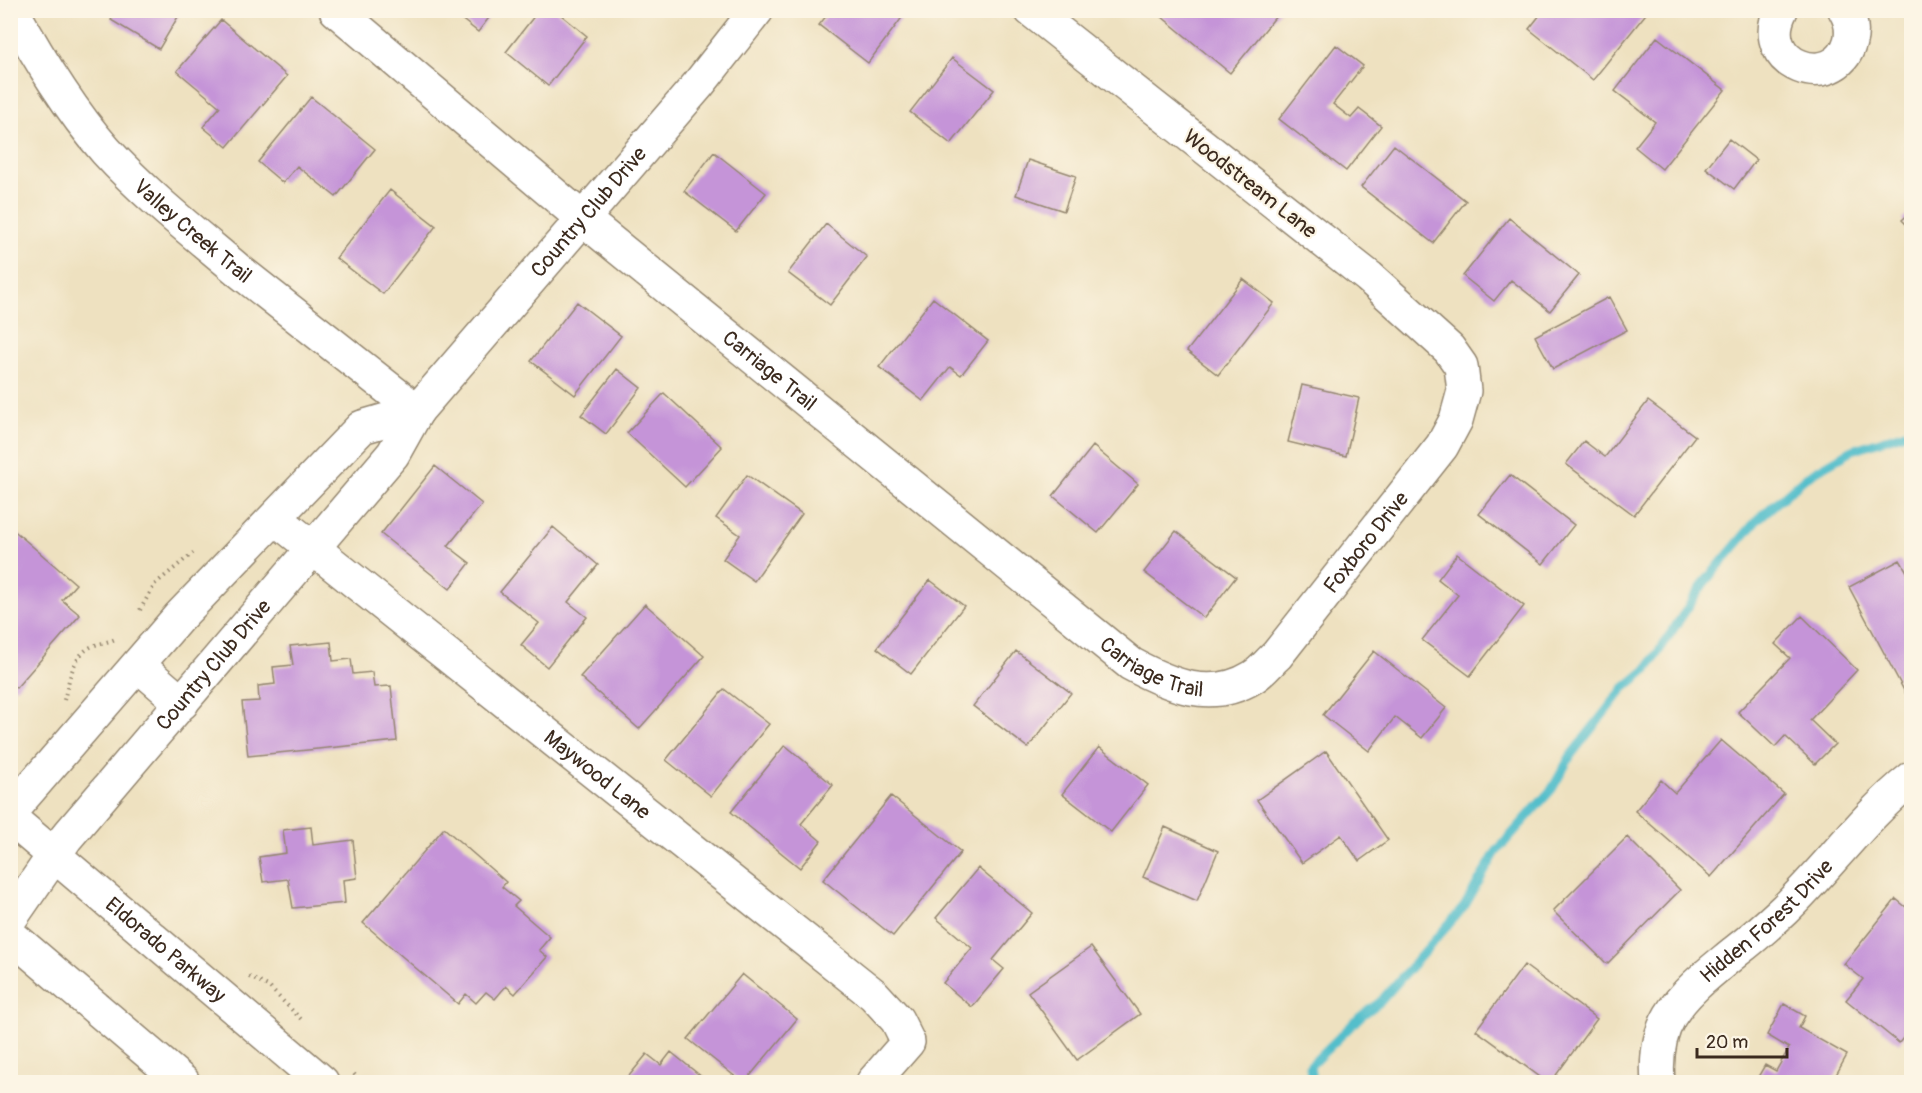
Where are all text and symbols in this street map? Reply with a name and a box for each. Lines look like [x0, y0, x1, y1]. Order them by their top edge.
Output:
street label: Woodstream Lane [1178, 123, 1323, 245]
street label: Country Club Drive [525, 140, 653, 283]
street label: Valley Creek Trail [128, 173, 257, 289]
street label: Carriage Trail [717, 324, 822, 417]
street label: Foxboro Drive [1317, 485, 1415, 599]
street label: Country Club Drive [150, 593, 277, 736]
street label: Carriage Trail [1094, 631, 1205, 703]
street label: Maywood Lane [539, 724, 657, 826]
street label: Hidden Forest Drive [1694, 853, 1839, 989]
street label: Eldorado Parkway [100, 891, 232, 1008]
scale bar [1697, 1021, 1787, 1059]
text: 20 m [1706, 1031, 1748, 1054]

